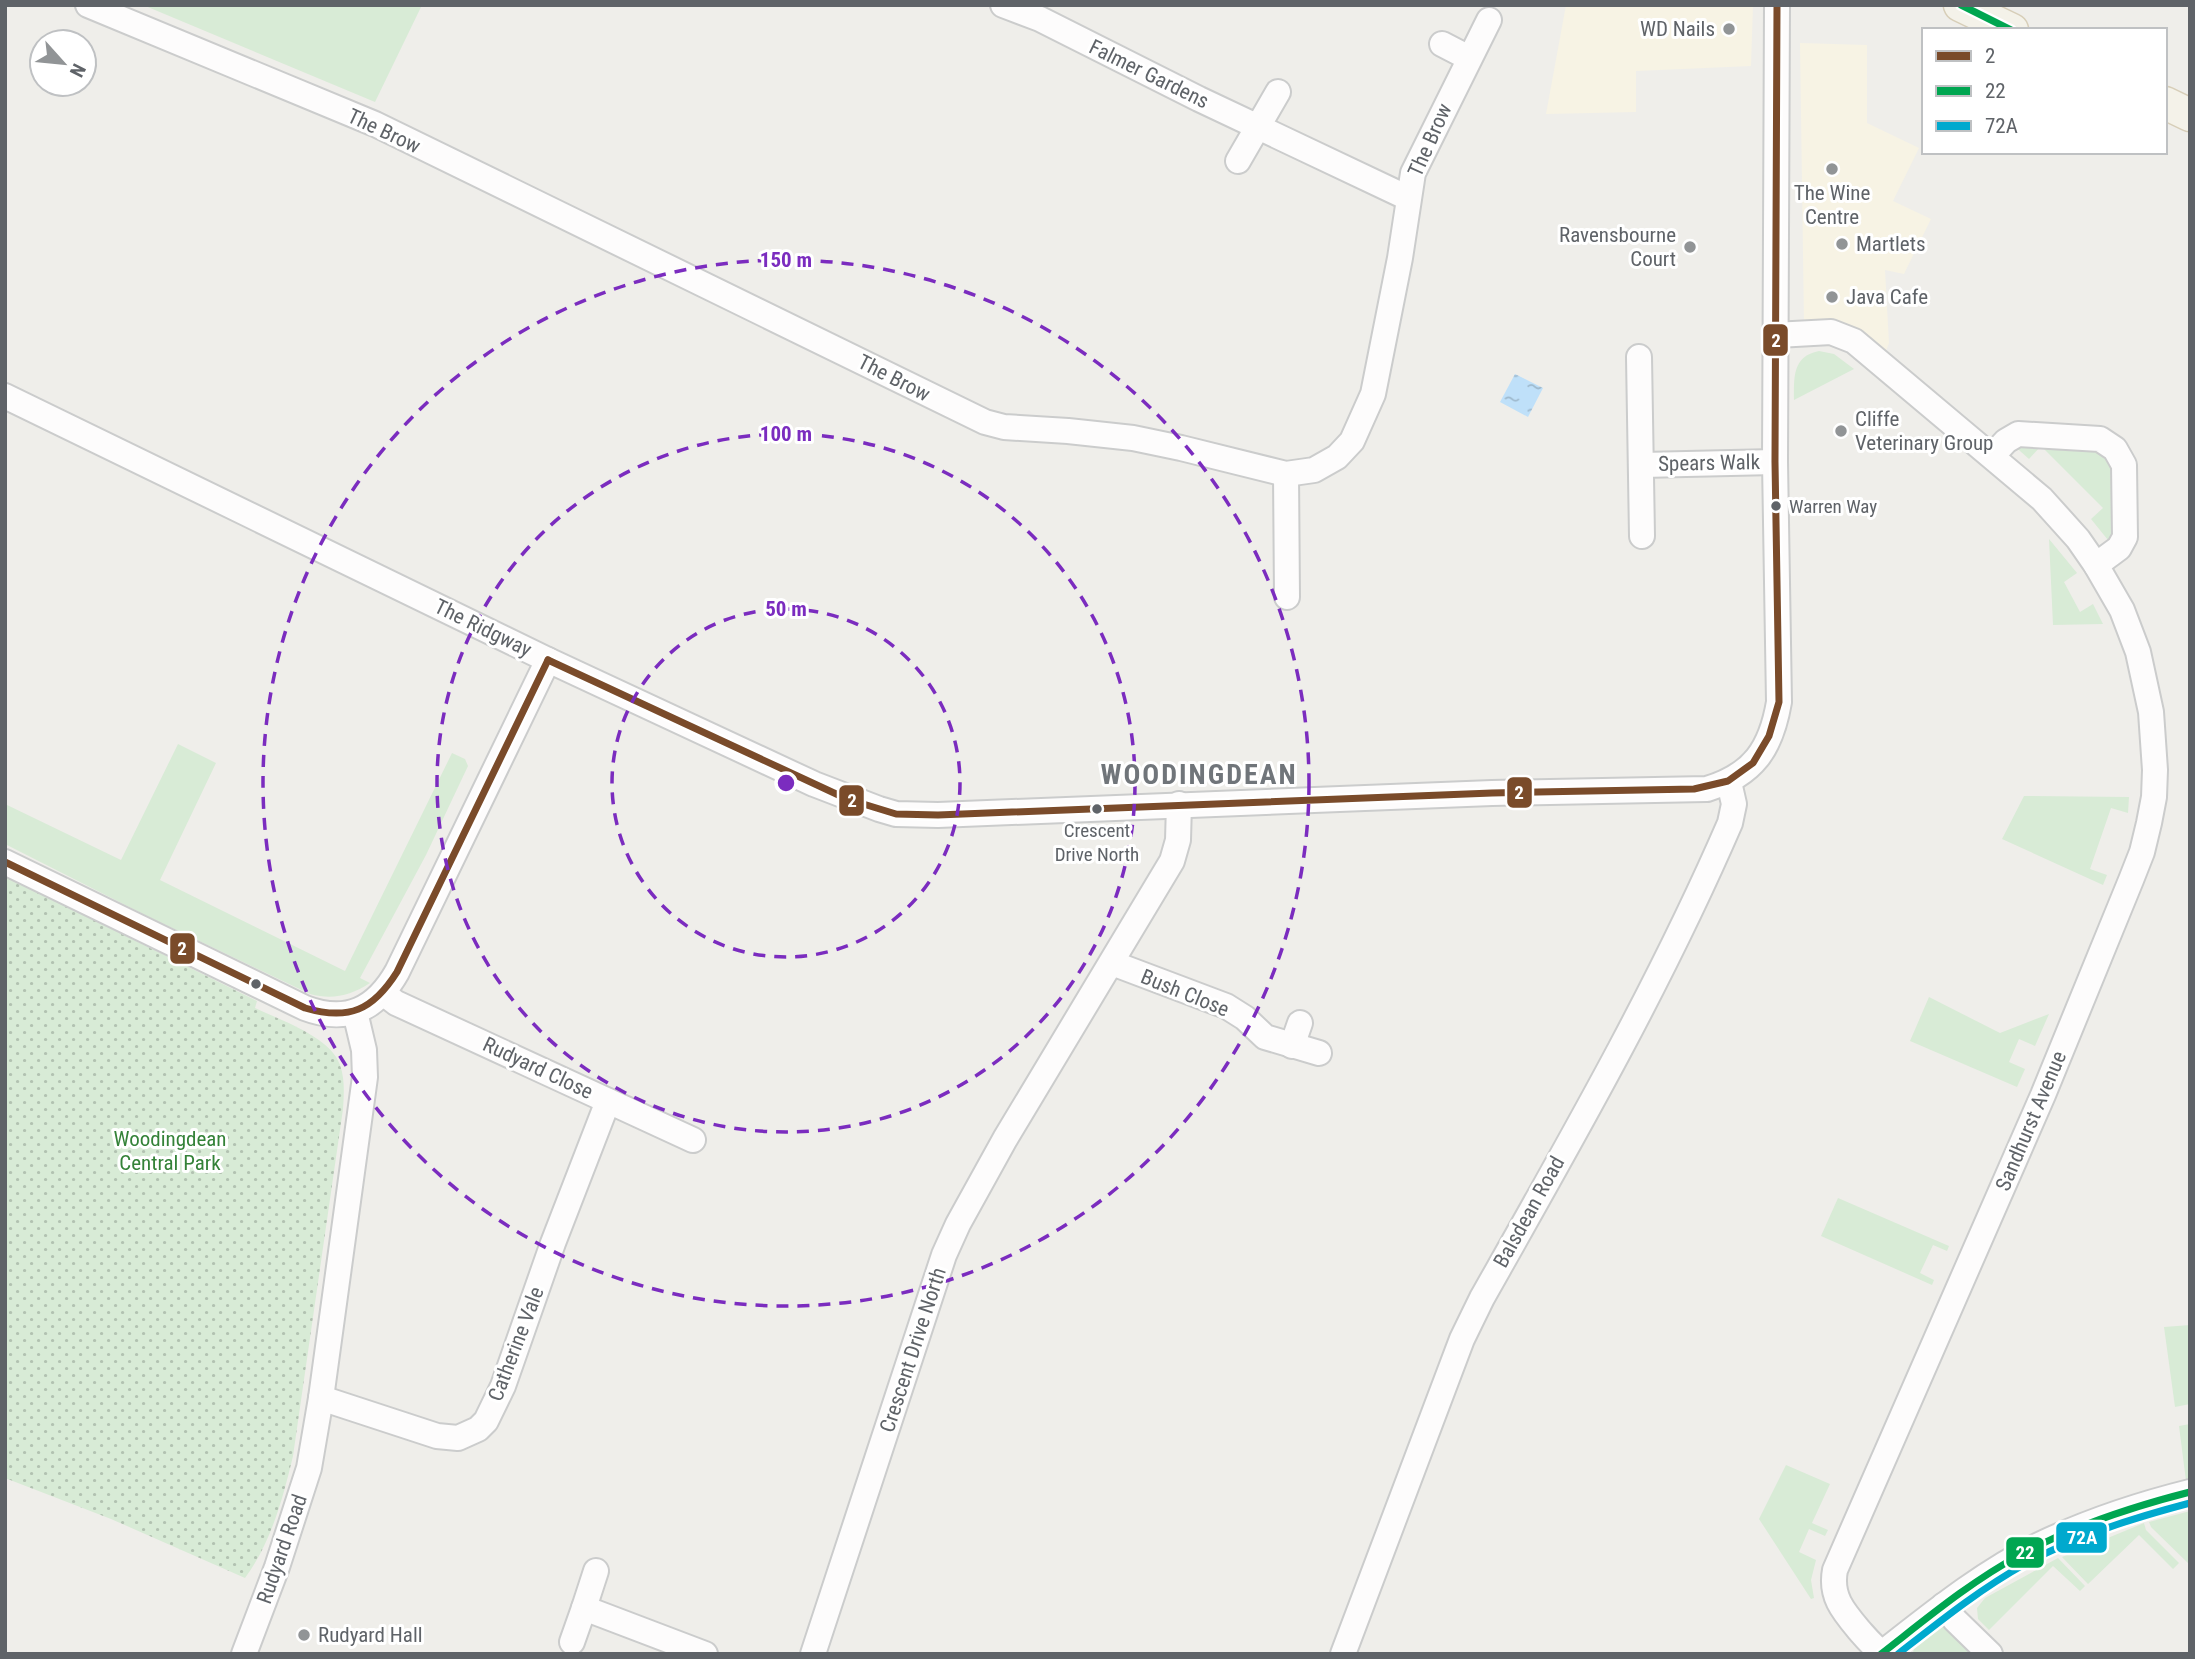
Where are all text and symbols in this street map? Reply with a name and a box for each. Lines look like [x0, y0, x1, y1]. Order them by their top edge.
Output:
place label: WD Nails [1640, 17, 1715, 41]
marker: WD Nails [1721, 21, 1737, 37]
north arrow [28, 28, 98, 98]
legend [1922, 28, 2167, 154]
street label: Falmer Gardens [1085, 35, 1213, 113]
text: 2 [1985, 44, 1995, 68]
text: N [65, 60, 91, 81]
text: 22 [1985, 79, 2006, 103]
street label: The Brow [1403, 99, 1457, 180]
street label: The Brow [344, 104, 425, 158]
text: 72A [1985, 114, 2018, 138]
marker: The Wine Centre [1824, 161, 1840, 177]
place label: The Wine Centre [1794, 181, 1870, 229]
place label: Ravensbourne Court [1559, 223, 1676, 271]
place label: Martlets [1856, 232, 1926, 256]
marker: Martlets [1834, 236, 1850, 252]
marker: Ravensbourne Court [1682, 239, 1698, 255]
text: 150 m [760, 248, 812, 272]
place label: Java Cafe [1846, 285, 1928, 309]
marker: Java Cafe [1824, 289, 1840, 305]
line badge: 2 [1762, 323, 1789, 357]
text: 2 [1771, 329, 1781, 352]
street label: The Brow [854, 350, 934, 406]
place label: Cliffe Veterinary Group [1855, 407, 1993, 455]
text: 100 m [760, 422, 812, 446]
marker: Cliffe Veterinary Group [1833, 423, 1849, 439]
street label: Spears Walk [1658, 450, 1761, 476]
place label: Warren Way [1789, 495, 1877, 518]
marker: Warren Way [1769, 499, 1783, 513]
street label: The Ridgway [431, 594, 536, 662]
text: 50 m [765, 597, 807, 621]
district label: WOODINGDEAN [1100, 758, 1298, 791]
centre of rings [774, 771, 798, 795]
line badge: 2 [1506, 776, 1533, 809]
text: 2 [1514, 781, 1524, 804]
line badge: 2 [838, 784, 865, 817]
text: 2 [847, 789, 857, 812]
marker: Crescent Drive North [1090, 802, 1104, 816]
place label: Crescent Drive North [1055, 819, 1139, 866]
line badge: 2 [169, 932, 196, 965]
text: 2 [177, 937, 187, 960]
street label: Bush Close [1137, 964, 1233, 1022]
unlabelled marker [249, 977, 263, 991]
street label: Rudyard Close [479, 1032, 597, 1104]
street label: Sandhurst Avenue [1991, 1047, 2071, 1194]
park label: Woodingdean Central Park [113, 1127, 227, 1175]
street label: Balsdean Road [1489, 1152, 1569, 1272]
street label: Crescent Drive North [875, 1265, 951, 1435]
street label: Catherine Vale [483, 1283, 549, 1404]
street label: Rudyard Road [252, 1491, 312, 1607]
line badge: 72A [2055, 1521, 2108, 1554]
text: 72A [2067, 1526, 2098, 1549]
line badge: 22 [2005, 1536, 2045, 1569]
text: 22 [2015, 1541, 2035, 1564]
place label: Rudyard Hall [318, 1623, 423, 1647]
marker: Rudyard Hall [296, 1627, 312, 1643]

